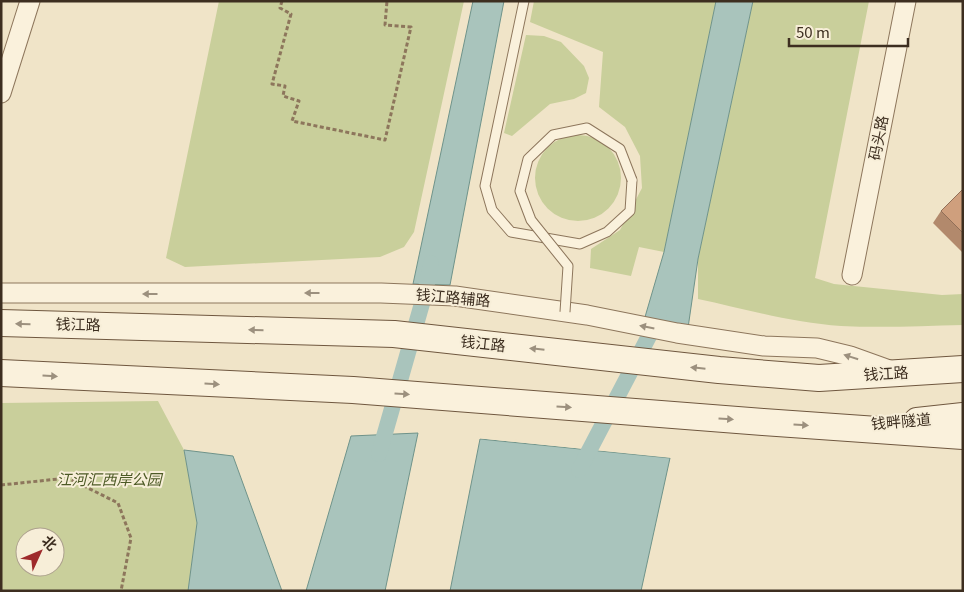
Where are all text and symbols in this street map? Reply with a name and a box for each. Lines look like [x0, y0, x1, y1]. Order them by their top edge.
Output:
scale bar [789, 15, 908, 47]
text: 50 m [796, 21, 830, 42]
street label: 码头路 [863, 114, 892, 162]
street label: 钱江路辅路 [415, 283, 491, 310]
one-way arrow [304, 289, 320, 297]
one-way arrow [142, 290, 158, 298]
street label: 钱江路 [55, 313, 101, 334]
one-way arrow [15, 320, 31, 328]
one-way arrow [638, 322, 654, 330]
one-way arrow [248, 326, 264, 334]
street label: 钱江路 [460, 330, 507, 355]
one-way arrow [529, 345, 545, 353]
one-way arrow [843, 352, 858, 360]
street label: 钱江路 [863, 361, 909, 384]
one-way arrow [690, 364, 706, 372]
one-way arrow [42, 372, 58, 380]
one-way arrow [205, 380, 221, 388]
one-way arrow [394, 390, 410, 398]
one-way arrow [556, 403, 572, 411]
street label: 钱畔隧道 [870, 407, 932, 434]
one-way arrow [718, 416, 734, 424]
one-way arrow [793, 421, 809, 429]
park label: 江河汇西岸公园 [56, 468, 163, 489]
north arrow [15, 527, 65, 577]
text: 北 [38, 530, 62, 554]

